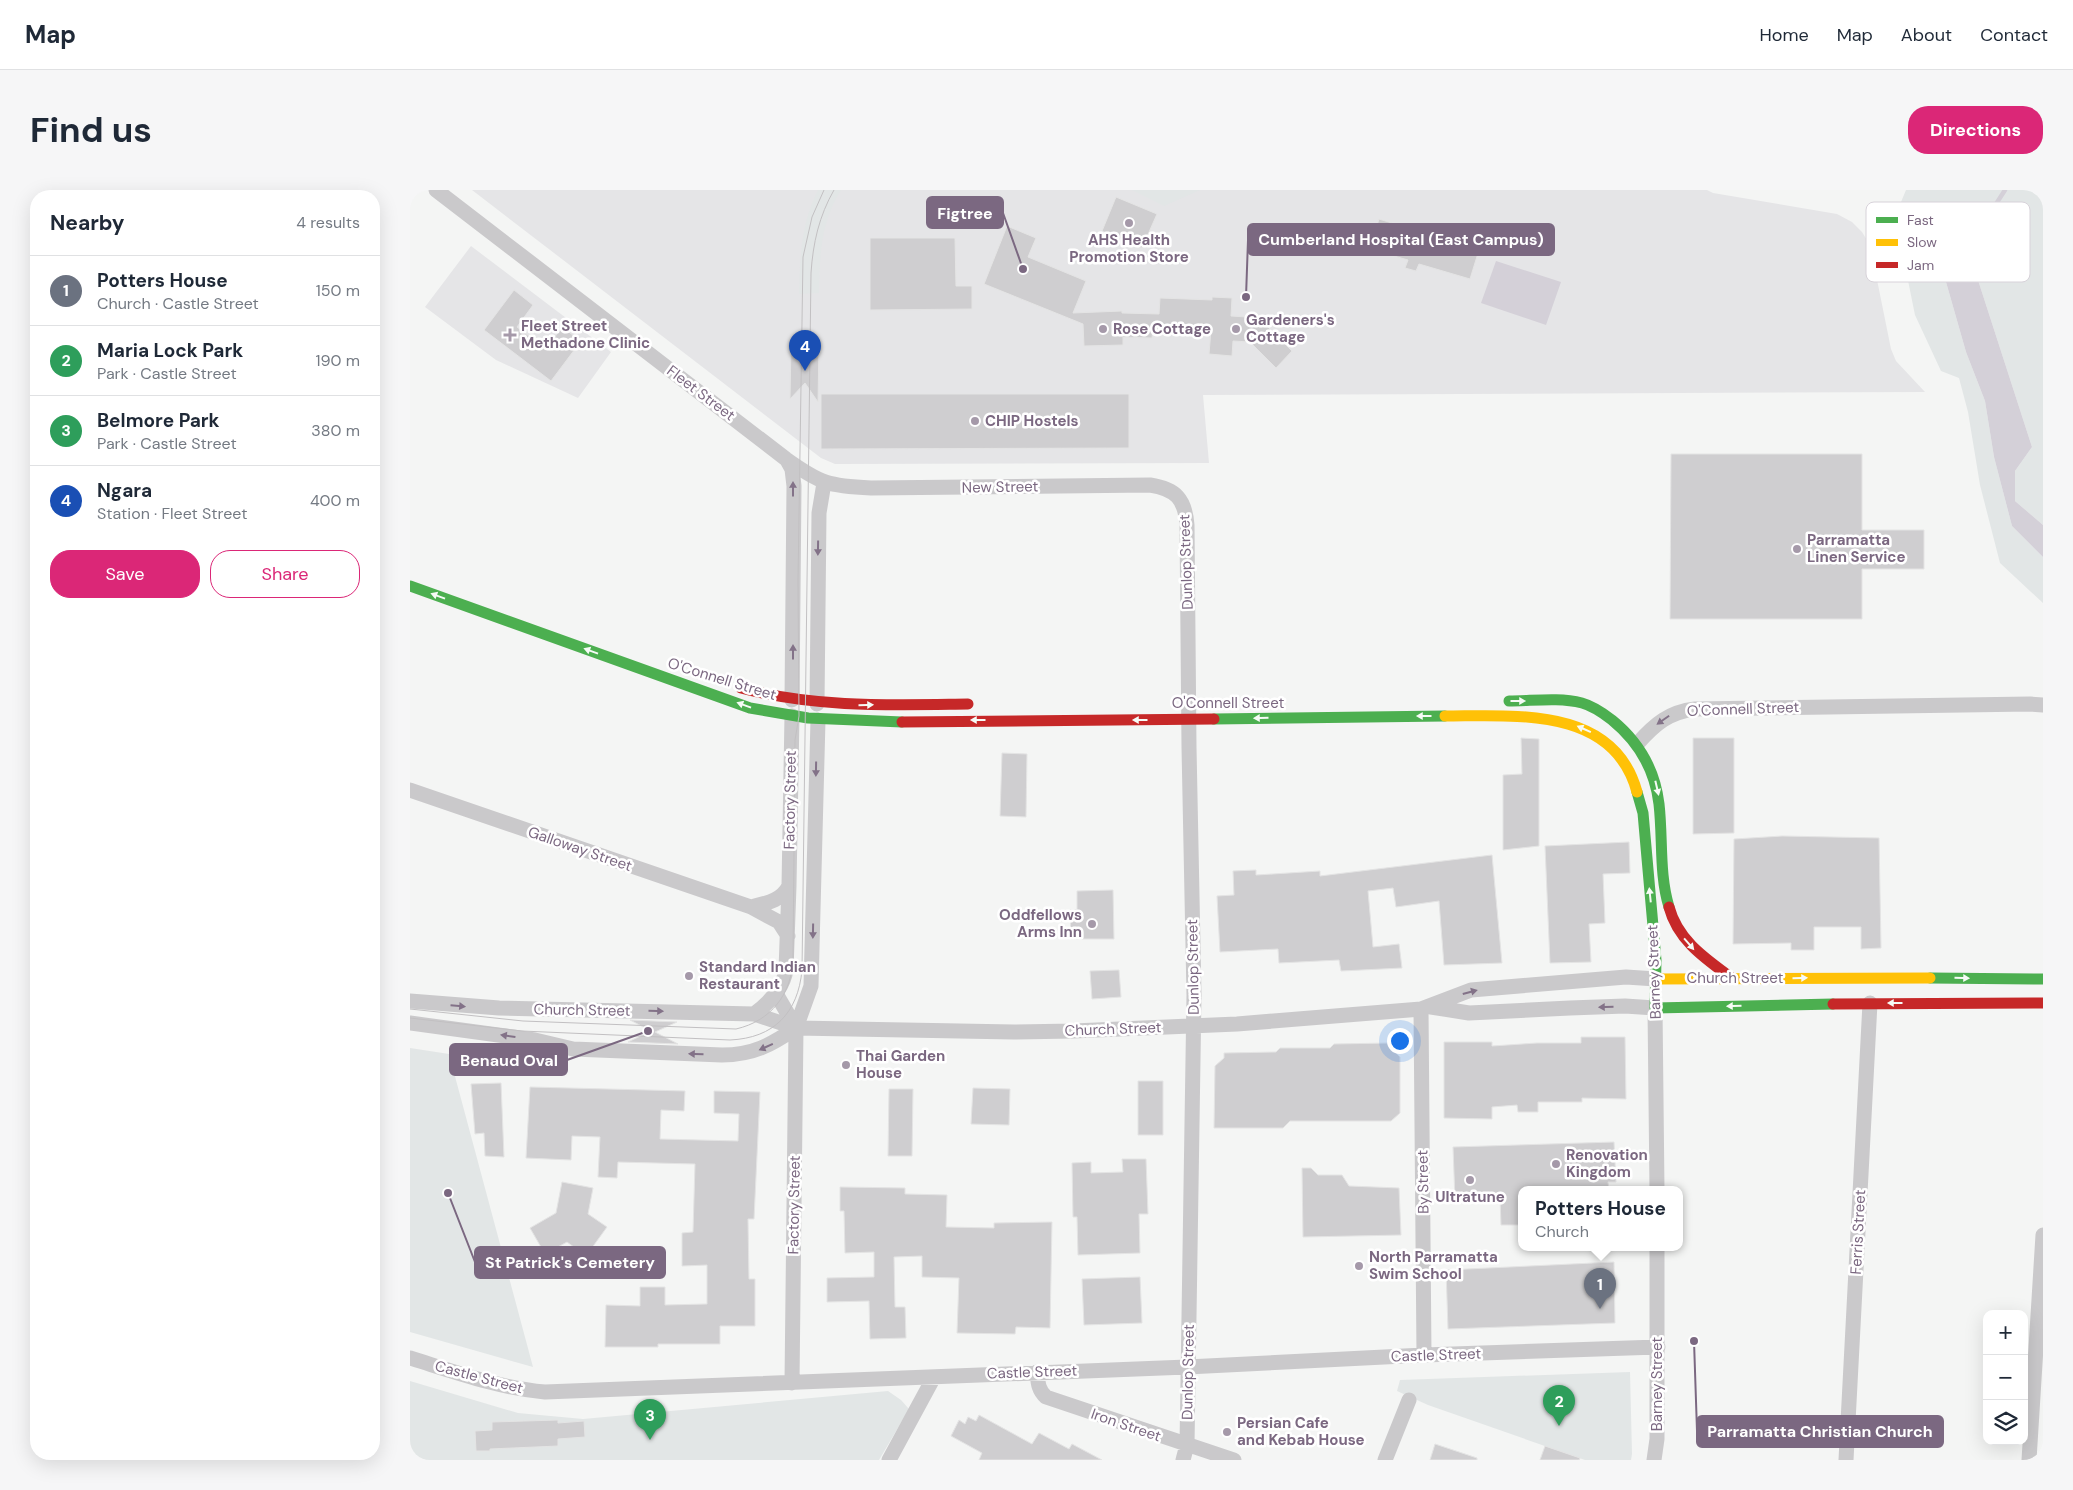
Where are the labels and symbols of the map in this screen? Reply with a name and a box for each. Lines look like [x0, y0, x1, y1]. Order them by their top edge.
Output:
callout: Figtree [927, 197, 1003, 228]
legend [1866, 202, 2030, 282]
text: Figtree [937, 203, 993, 224]
text: Fast [1907, 211, 1934, 229]
marker: AHS Health Promotion Store [1123, 217, 1135, 229]
callout: Cumberland Hospital (East Campus) [1248, 224, 1554, 255]
text: Cumberland Hospital (East Campus) [1258, 229, 1544, 250]
place label: AHS Health Promotion Store [1069, 230, 1189, 267]
text: Slow [1907, 233, 1937, 251]
text: Jam [1907, 256, 1934, 274]
place label: Gardeners's Cottage [1246, 310, 1335, 347]
place label: Fleet Street Methadone Clinic [521, 316, 650, 353]
place label: Rose Cottage [1113, 319, 1211, 339]
marker: Rose Cottage [1097, 323, 1109, 335]
marker: Gardeners's Cottage [1230, 323, 1242, 335]
marker: Fleet Street Methadone Clinic [503, 328, 517, 342]
pin: 4 [789, 330, 821, 371]
street label: Fleet Street [663, 361, 739, 425]
place label: CHIP Hostels [985, 411, 1079, 431]
marker: CHIP Hostels [969, 415, 981, 427]
street label: New Street [962, 476, 1039, 498]
one-way arrow [789, 481, 797, 497]
street label: Dunlop Street [1174, 514, 1198, 610]
place label: Parramatta Linen Service [1807, 530, 1906, 567]
one-way arrow [814, 541, 822, 557]
marker: Parramatta Linen Service [1791, 543, 1803, 555]
one-way arrow [430, 592, 445, 600]
one-way arrow [789, 643, 797, 659]
one-way arrow [583, 647, 598, 655]
street label: O'Connell Street [665, 653, 779, 705]
street label: O'Connell Street [1172, 693, 1284, 713]
one-way arrow [1510, 697, 1526, 705]
street label: O'Connell Street [1686, 697, 1800, 721]
one-way arrow [736, 701, 751, 709]
one-way arrow [858, 701, 874, 709]
one-way arrow [1415, 712, 1431, 720]
one-way arrow [1253, 714, 1269, 722]
one-way arrow [1657, 715, 1670, 725]
one-way arrow [969, 716, 985, 724]
one-way arrow [1132, 716, 1148, 724]
one-way arrow [1577, 724, 1591, 732]
street label: Factory Street [779, 750, 801, 850]
one-way arrow [812, 761, 820, 777]
one-way arrow [1653, 781, 1661, 796]
street label: Galloway Street [525, 822, 635, 876]
one-way arrow [1646, 887, 1654, 903]
place label: Oddfellows Arms Inn [999, 905, 1082, 942]
marker: Oddfellows Arms Inn [1086, 918, 1098, 930]
street label: Dunlop Street [1182, 919, 1204, 1015]
one-way arrow [808, 923, 816, 939]
street label: Barney Street [1642, 924, 1666, 1020]
one-way arrow [1683, 937, 1695, 949]
place label: Standard Indian Restaurant [699, 957, 816, 994]
street label: Church Street [1687, 968, 1784, 988]
marker: Standard Indian Restaurant [683, 970, 695, 982]
one-way arrow [1792, 974, 1808, 982]
one-way arrow [1954, 974, 1970, 982]
one-way arrow [1463, 988, 1478, 996]
street label: Church Street [533, 999, 631, 1021]
one-way arrow [1887, 999, 1903, 1007]
one-way arrow [451, 1002, 467, 1010]
one-way arrow [1726, 1002, 1742, 1010]
one-way arrow [1598, 1003, 1614, 1011]
one-way arrow [648, 1007, 664, 1015]
street label: Church Street [1064, 1017, 1162, 1041]
your location [1387, 1028, 1413, 1054]
one-way arrow [500, 1032, 516, 1040]
one-way arrow [758, 1042, 773, 1051]
callout: Benaud Oval [450, 1044, 567, 1075]
place label: Thai Garden House [856, 1046, 945, 1083]
text: Benaud Oval [460, 1050, 558, 1071]
one-way arrow [687, 1050, 703, 1058]
marker: Thai Garden House [840, 1059, 852, 1071]
place label: Renovation Kingdom [1566, 1145, 1648, 1182]
street label: By Street [1412, 1150, 1434, 1214]
street label: Factory Street [783, 1155, 805, 1255]
marker: Renovation Kingdom [1550, 1158, 1562, 1170]
marker: Ultratune [1464, 1174, 1476, 1186]
place label: Ultratune [1435, 1187, 1505, 1207]
street label: Ferris Street [1846, 1189, 1870, 1275]
callout: St Patrick's Cemetery [475, 1247, 665, 1278]
place label: North Parramatta Swim School [1369, 1247, 1498, 1284]
text: St Patrick's Cemetery [485, 1252, 655, 1273]
marker: North Parramatta Swim School [1353, 1260, 1365, 1272]
pin: 1 [1584, 1268, 1616, 1309]
street label: Dunlop Street [1177, 1324, 1199, 1420]
street label: Barney Street [1647, 1337, 1667, 1431]
street label: Castle Street [1390, 1343, 1482, 1367]
street label: Castle Street [433, 1356, 525, 1398]
street label: Castle Street [986, 1360, 1078, 1384]
pin: 2 [1543, 1385, 1575, 1426]
pin: 3 [634, 1399, 666, 1440]
street label: Iron Street [1088, 1404, 1164, 1446]
place label: Persian Cafe and Kebab House [1237, 1413, 1365, 1450]
callout: Parramatta Christian Church [1697, 1416, 1943, 1447]
text: Parramatta Christian Church [1707, 1421, 1933, 1442]
marker: Persian Cafe and Kebab House [1221, 1426, 1233, 1438]

